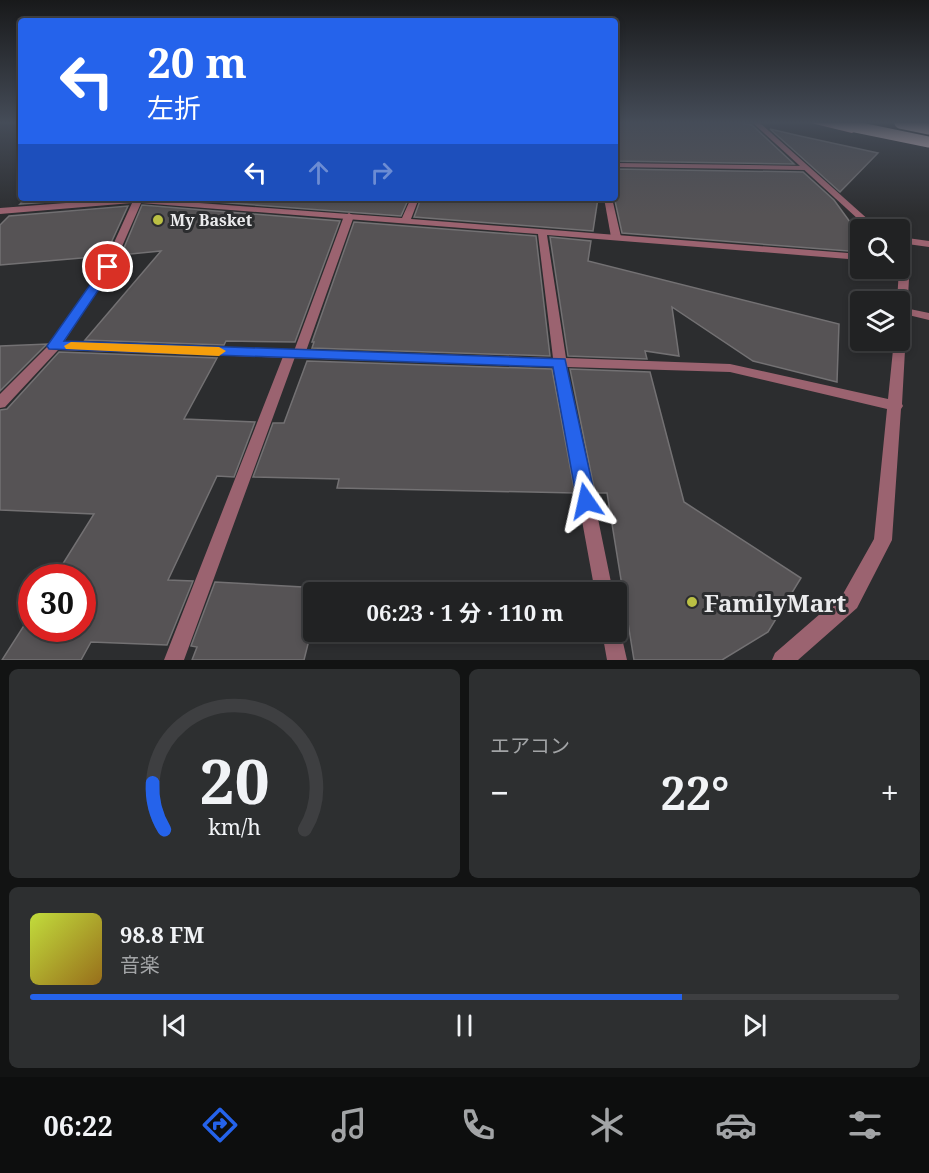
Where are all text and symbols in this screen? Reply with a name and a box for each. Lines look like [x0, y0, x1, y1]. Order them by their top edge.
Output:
text: 20 m [147, 33, 247, 90]
icon: left [48, 42, 126, 120]
text: 左折 [147, 89, 201, 126]
icon: left [239, 156, 272, 189]
icon: ahead [302, 156, 335, 189]
icon: right [365, 156, 398, 189]
place label: My Basket [170, 209, 253, 231]
marker: My Basket [151, 213, 165, 227]
map controls [850, 219, 910, 351]
button: search [850, 219, 910, 279]
pin [82, 241, 133, 292]
icon: arrive [91, 250, 124, 283]
button: layers [850, 291, 910, 351]
position arrow [554, 469, 618, 533]
speed limit sign: 30 [18, 564, 96, 642]
place label: FamilyMart [704, 586, 847, 619]
marker: FamilyMart [685, 595, 699, 609]
text: 06:23 · 1 分 · 110 m [366, 597, 564, 627]
text: エアコン [490, 732, 570, 759]
text: 20 [199, 737, 270, 822]
text: 22° [660, 762, 729, 823]
text: − [490, 770, 509, 815]
text: + [881, 770, 899, 815]
text: km/h [208, 813, 261, 842]
text: 98.8 FM [120, 919, 204, 949]
text: 音楽 [120, 951, 160, 978]
icon: previous [158, 1009, 191, 1042]
icon: pause [448, 1009, 481, 1042]
icon: next [738, 1009, 771, 1042]
icon: directions [199, 1104, 241, 1146]
icon: music [328, 1104, 370, 1146]
icon: phone [457, 1104, 499, 1146]
icon: climate [586, 1104, 628, 1146]
icon: car [715, 1104, 757, 1146]
icon: filters [844, 1104, 886, 1146]
text: 06:22 [43, 1107, 113, 1144]

